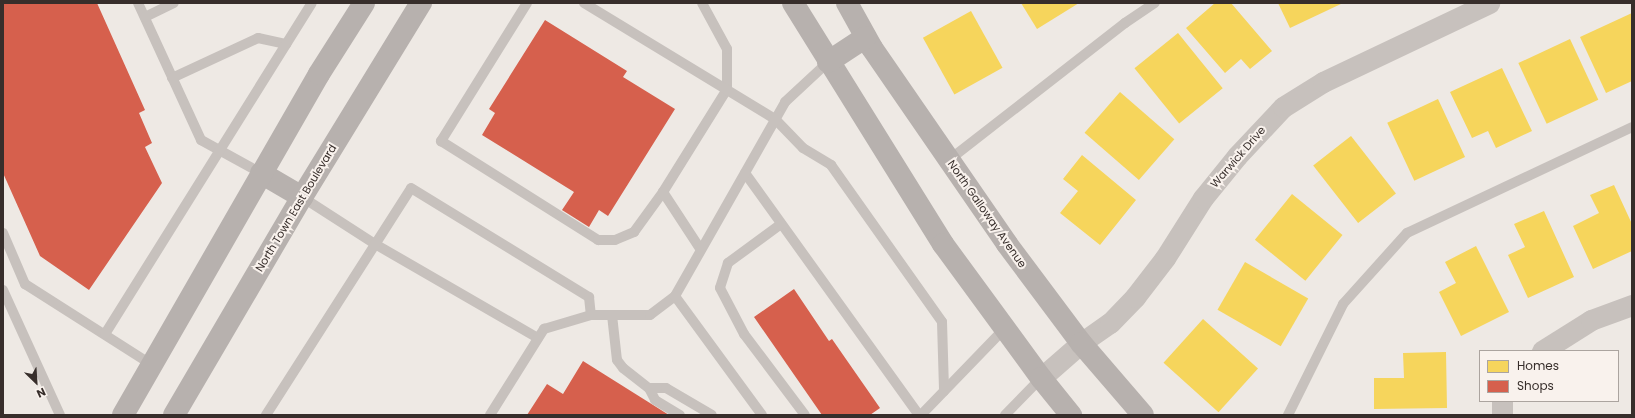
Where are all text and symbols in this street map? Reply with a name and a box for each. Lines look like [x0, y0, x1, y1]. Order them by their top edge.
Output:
street label: Warwick Drive [1208, 124, 1268, 190]
street label: North Town East Boulevard [253, 142, 339, 274]
street label: North Galloway Avenue [945, 158, 1029, 270]
legend [1479, 350, 1619, 402]
text: Homes [1517, 357, 1559, 374]
north arrow [16, 362, 56, 402]
text: Shops [1517, 377, 1554, 394]
text: N [34, 384, 48, 402]

